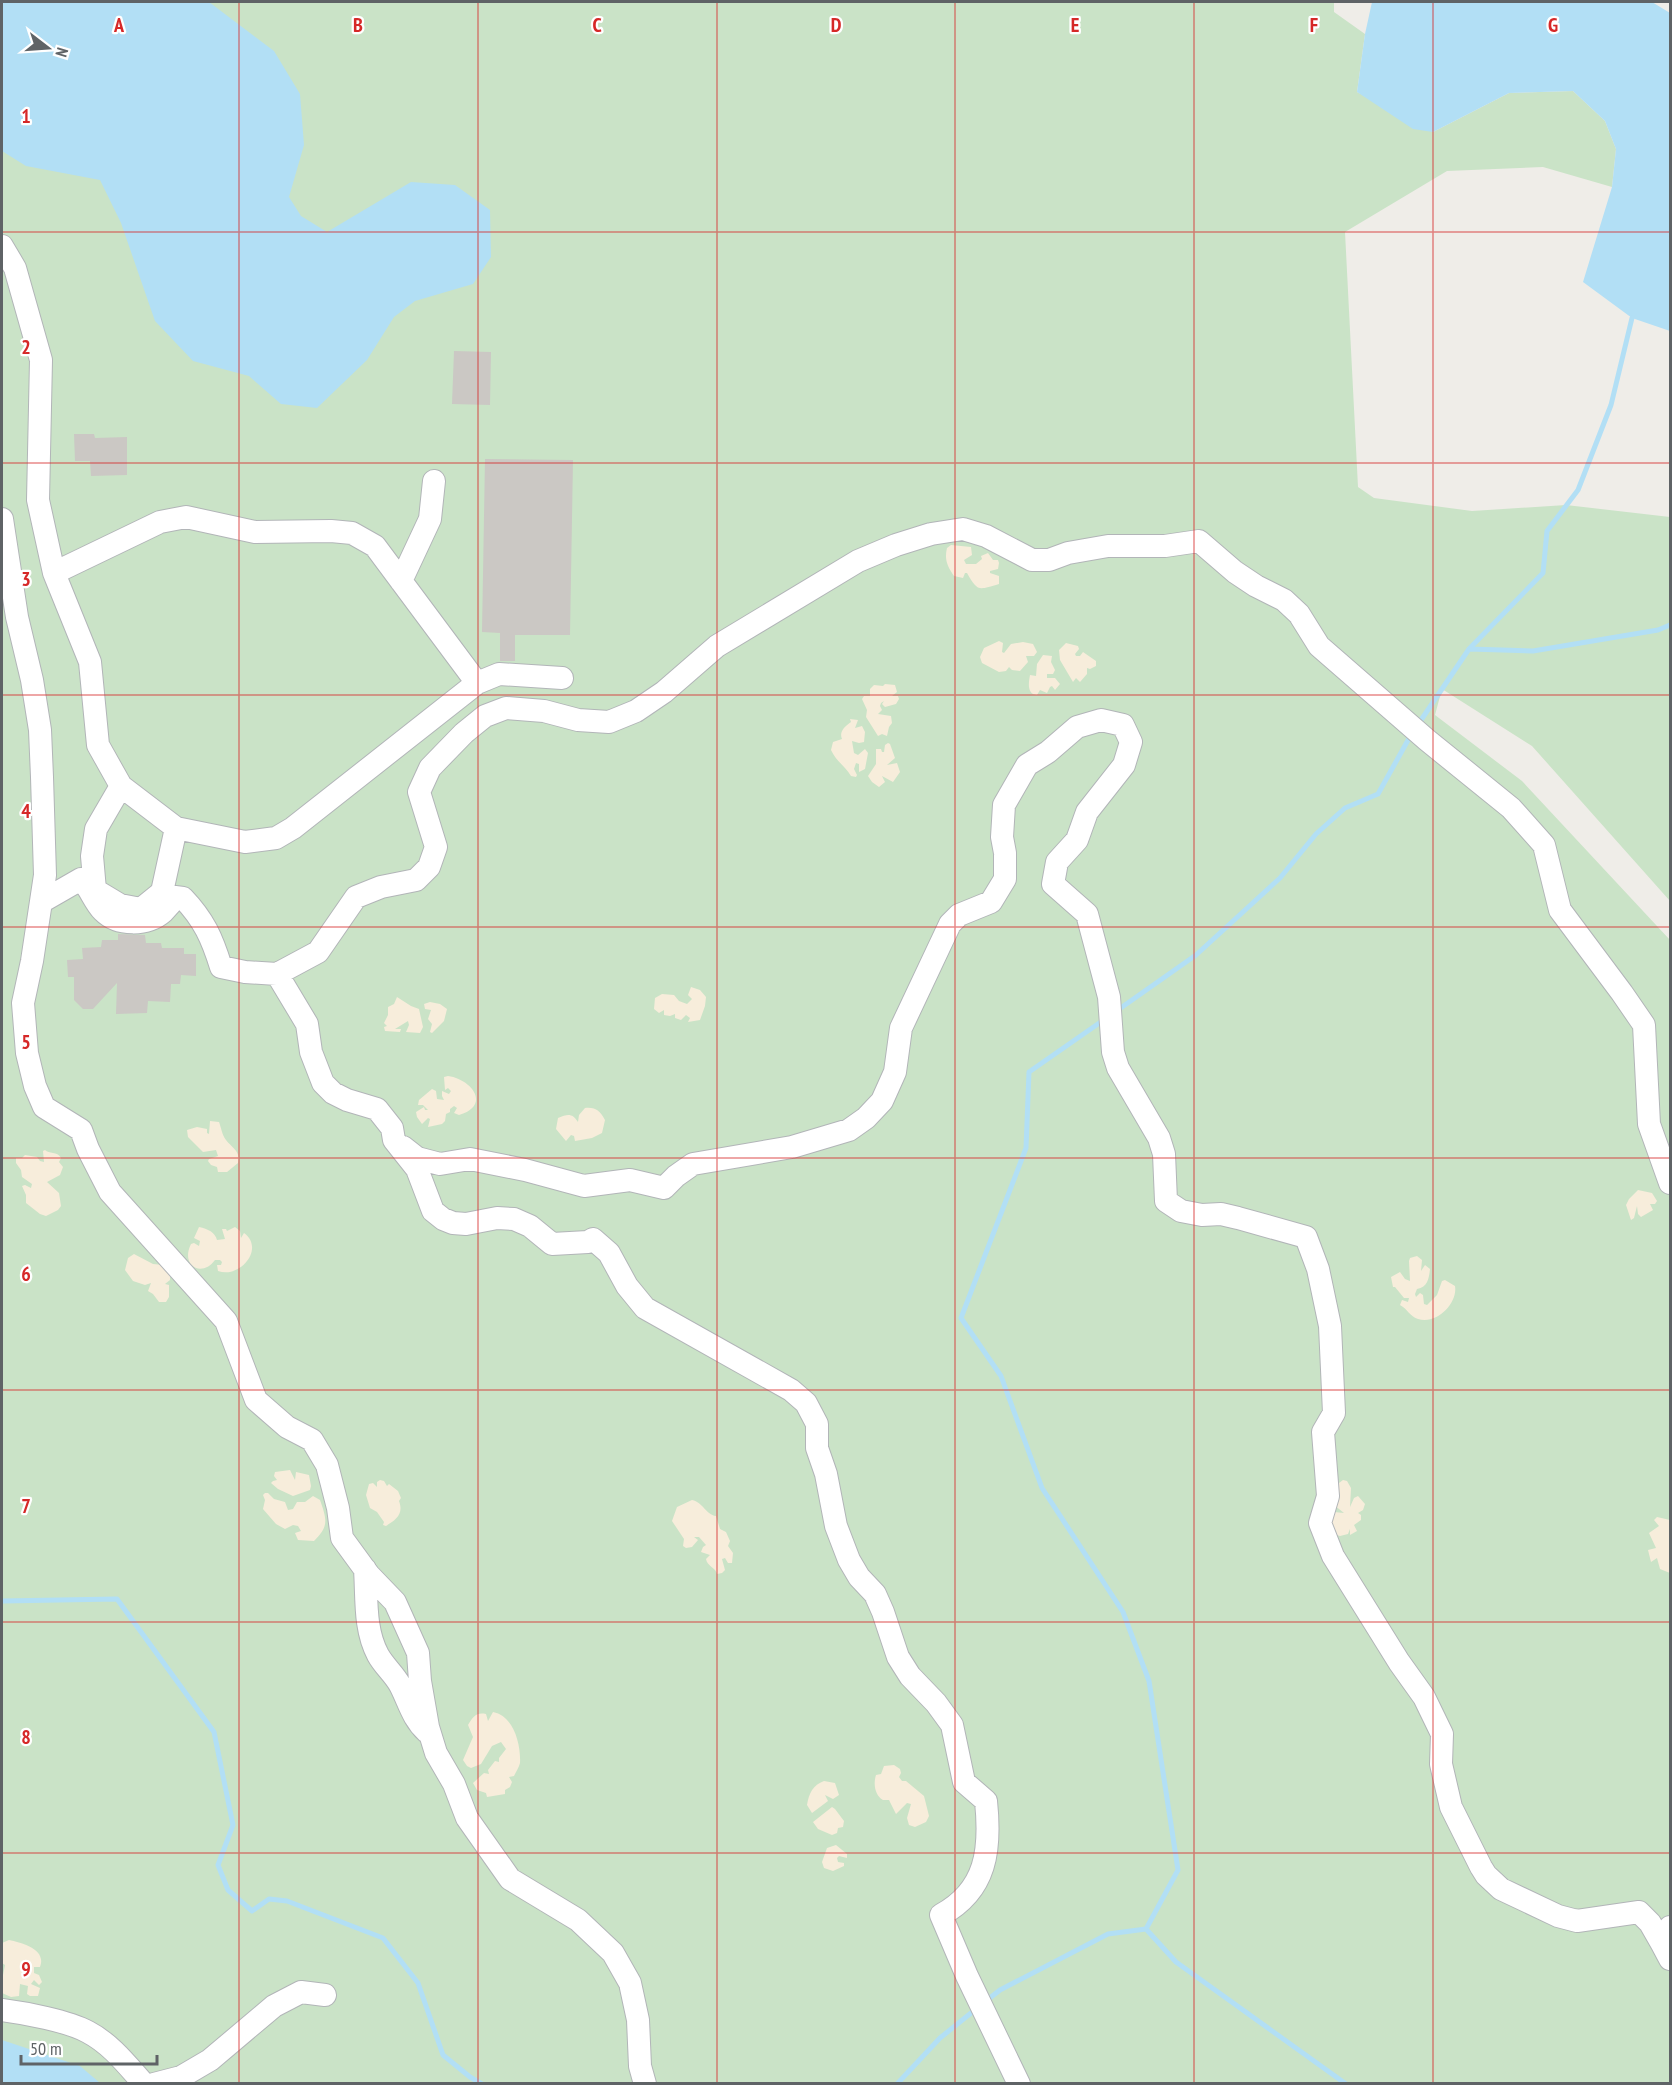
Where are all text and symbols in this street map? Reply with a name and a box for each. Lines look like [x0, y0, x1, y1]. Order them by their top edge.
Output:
text: A [113, 12, 125, 38]
text: B [353, 12, 363, 38]
text: C [592, 12, 602, 38]
text: D [831, 12, 842, 38]
text: E [1071, 12, 1079, 38]
text: F [1310, 12, 1318, 38]
text: G [1548, 12, 1558, 38]
north arrow [18, 18, 78, 78]
text: N [52, 45, 73, 59]
text: 1 [21, 103, 31, 129]
text: 2 [21, 334, 31, 360]
text: 3 [21, 566, 31, 592]
text: 4 [21, 798, 31, 824]
text: 5 [21, 1029, 31, 1055]
text: 6 [21, 1261, 31, 1287]
text: 7 [21, 1493, 31, 1519]
text: 8 [21, 1724, 31, 1750]
text: 9 [21, 1956, 31, 1982]
scale bar [21, 2028, 158, 2066]
text: 50 m [30, 2037, 62, 2060]

